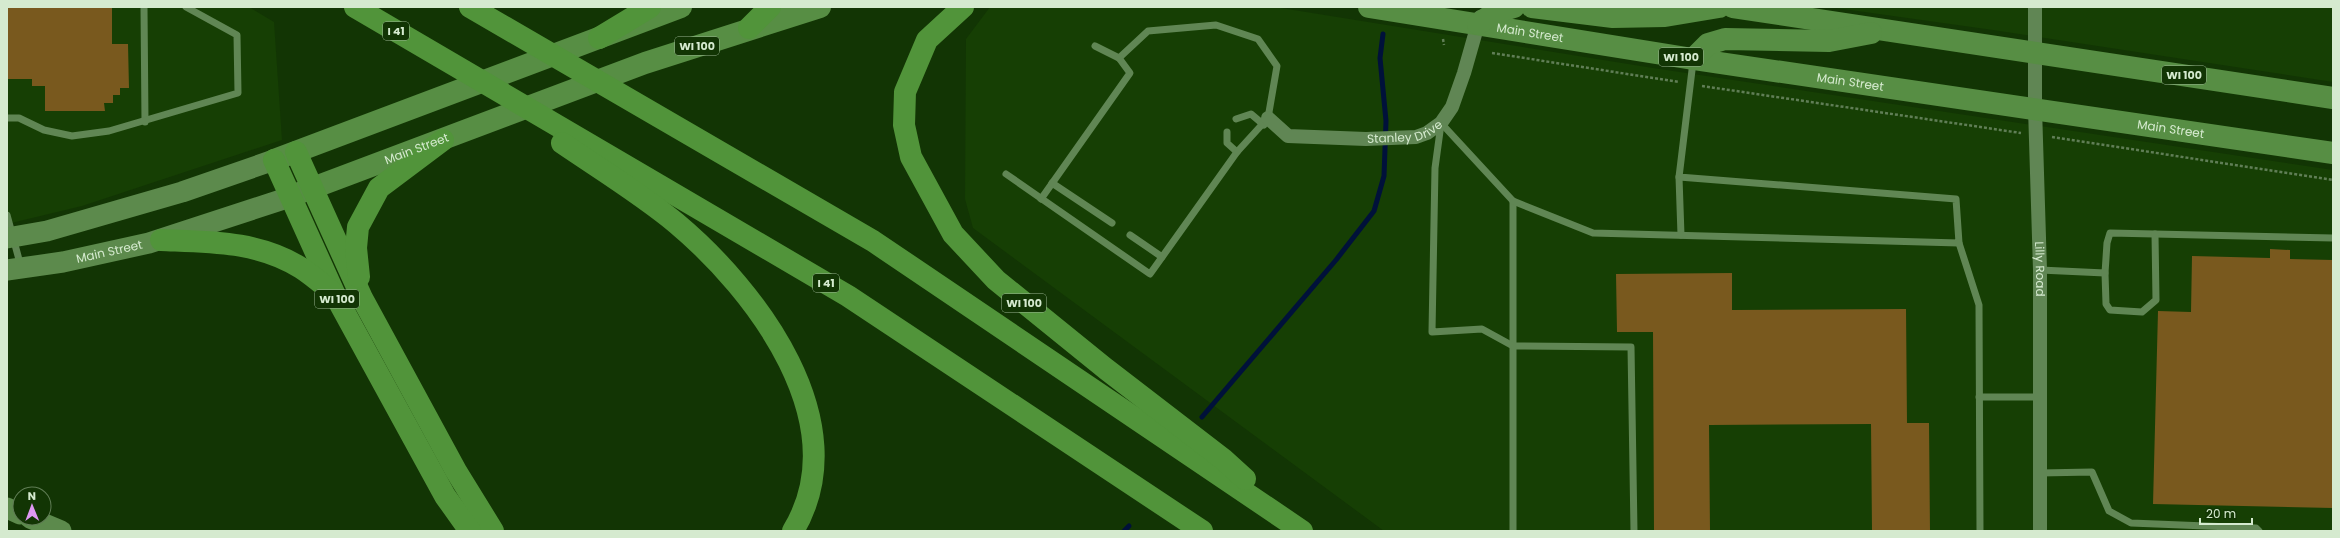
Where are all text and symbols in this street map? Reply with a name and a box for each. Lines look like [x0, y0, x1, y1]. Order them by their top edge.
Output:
street label: Main Street [1495, 19, 1565, 46]
road number: I 41 [383, 22, 409, 40]
road number: WI 100 [675, 37, 719, 55]
road number: WI 100 [1659, 48, 1703, 66]
road number: WI 100 [2162, 66, 2206, 84]
street label: Main Street [1816, 68, 1885, 95]
street label: Main Street [2136, 115, 2205, 142]
street label: Stanley Drive [1367, 116, 1446, 147]
street label: Main Street [382, 129, 451, 168]
street label: Main Street [74, 236, 144, 267]
street label: Lilly Road [2031, 241, 2049, 297]
road number: I 41 [813, 274, 839, 292]
road number: WI 100 [315, 290, 359, 308]
road number: WI 100 [1002, 294, 1046, 312]
north arrow [12, 486, 52, 526]
text: N [28, 488, 36, 504]
scale bar [2200, 500, 2252, 526]
text: 20 m [2206, 505, 2236, 522]

